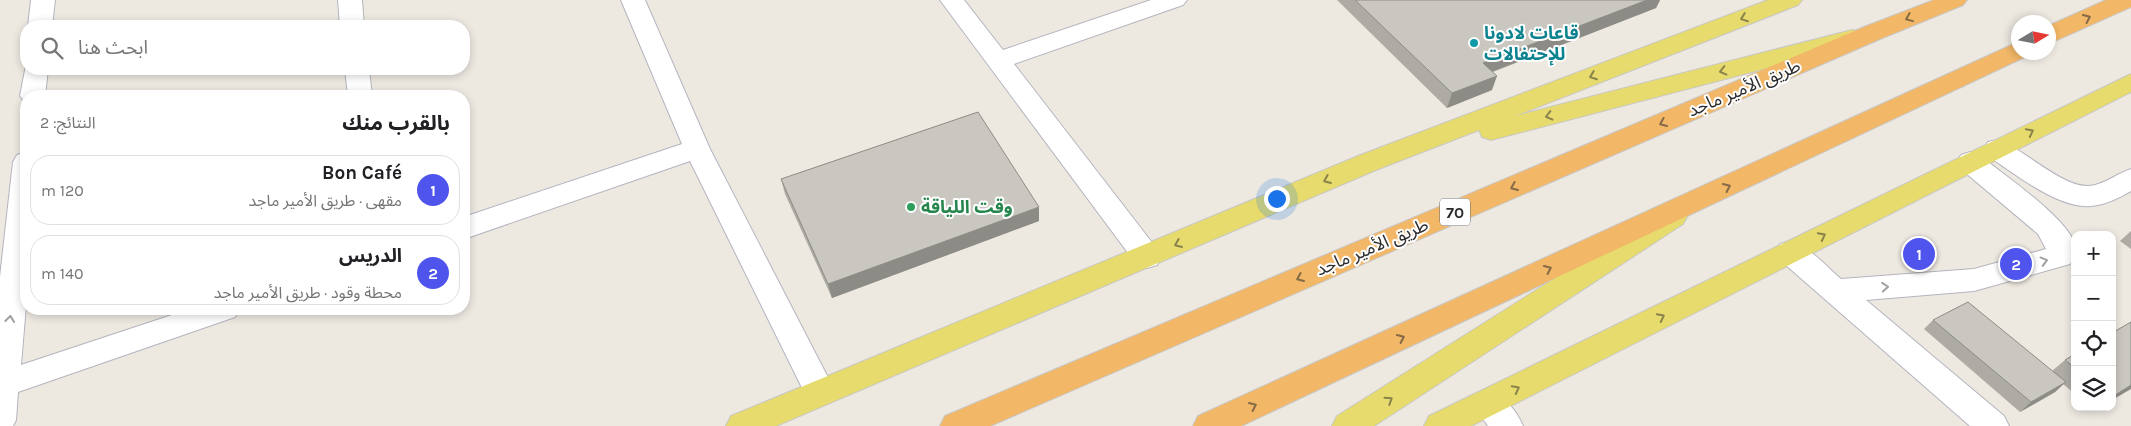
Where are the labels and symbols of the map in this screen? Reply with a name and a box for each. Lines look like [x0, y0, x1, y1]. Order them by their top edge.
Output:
one-way arrow [1740, 11, 1749, 22]
one-way arrow [1905, 12, 1914, 22]
north arrow [2011, 15, 2056, 60]
one-way arrow [2082, 15, 2091, 25]
place label: قاعات لادونا للإحتفالات [1484, 22, 1579, 66]
marker: قاعات لادونا للإحتفالات [1468, 37, 1480, 49]
street label: طريق الأمير ماجد [1684, 54, 1804, 122]
one-way arrow [1719, 65, 1728, 76]
one-way arrow [1589, 70, 1597, 80]
one-way arrow [1545, 110, 1554, 121]
one-way arrow [1659, 116, 1668, 127]
one-way arrow [2025, 128, 2034, 138]
one-way arrow [1323, 173, 1332, 184]
one-way arrow [1510, 180, 1519, 191]
one-way arrow [1722, 183, 1731, 193]
your location [1264, 186, 1290, 212]
place label: وقت اللياقة [921, 196, 1013, 218]
road number: 70 [1440, 198, 1470, 226]
marker: وقت اللياقة [905, 201, 917, 213]
street label: طريق الأمير ماجد [1312, 213, 1432, 281]
one-way arrow [1817, 232, 1826, 242]
pin: 1 [1903, 235, 1935, 273]
one-way arrow [1174, 237, 1183, 248]
pin: 2 [2000, 245, 2032, 283]
one-way arrow [2040, 256, 2048, 266]
one-way arrow [1543, 265, 1552, 276]
one-way arrow [1296, 272, 1305, 283]
one-way arrow [1881, 282, 1889, 293]
one-way arrow [1656, 312, 1665, 323]
one-way arrow [4, 315, 15, 323]
one-way arrow [1396, 333, 1405, 344]
one-way arrow [1511, 385, 1520, 395]
one-way arrow [1384, 396, 1393, 406]
one-way arrow [1248, 401, 1257, 412]

